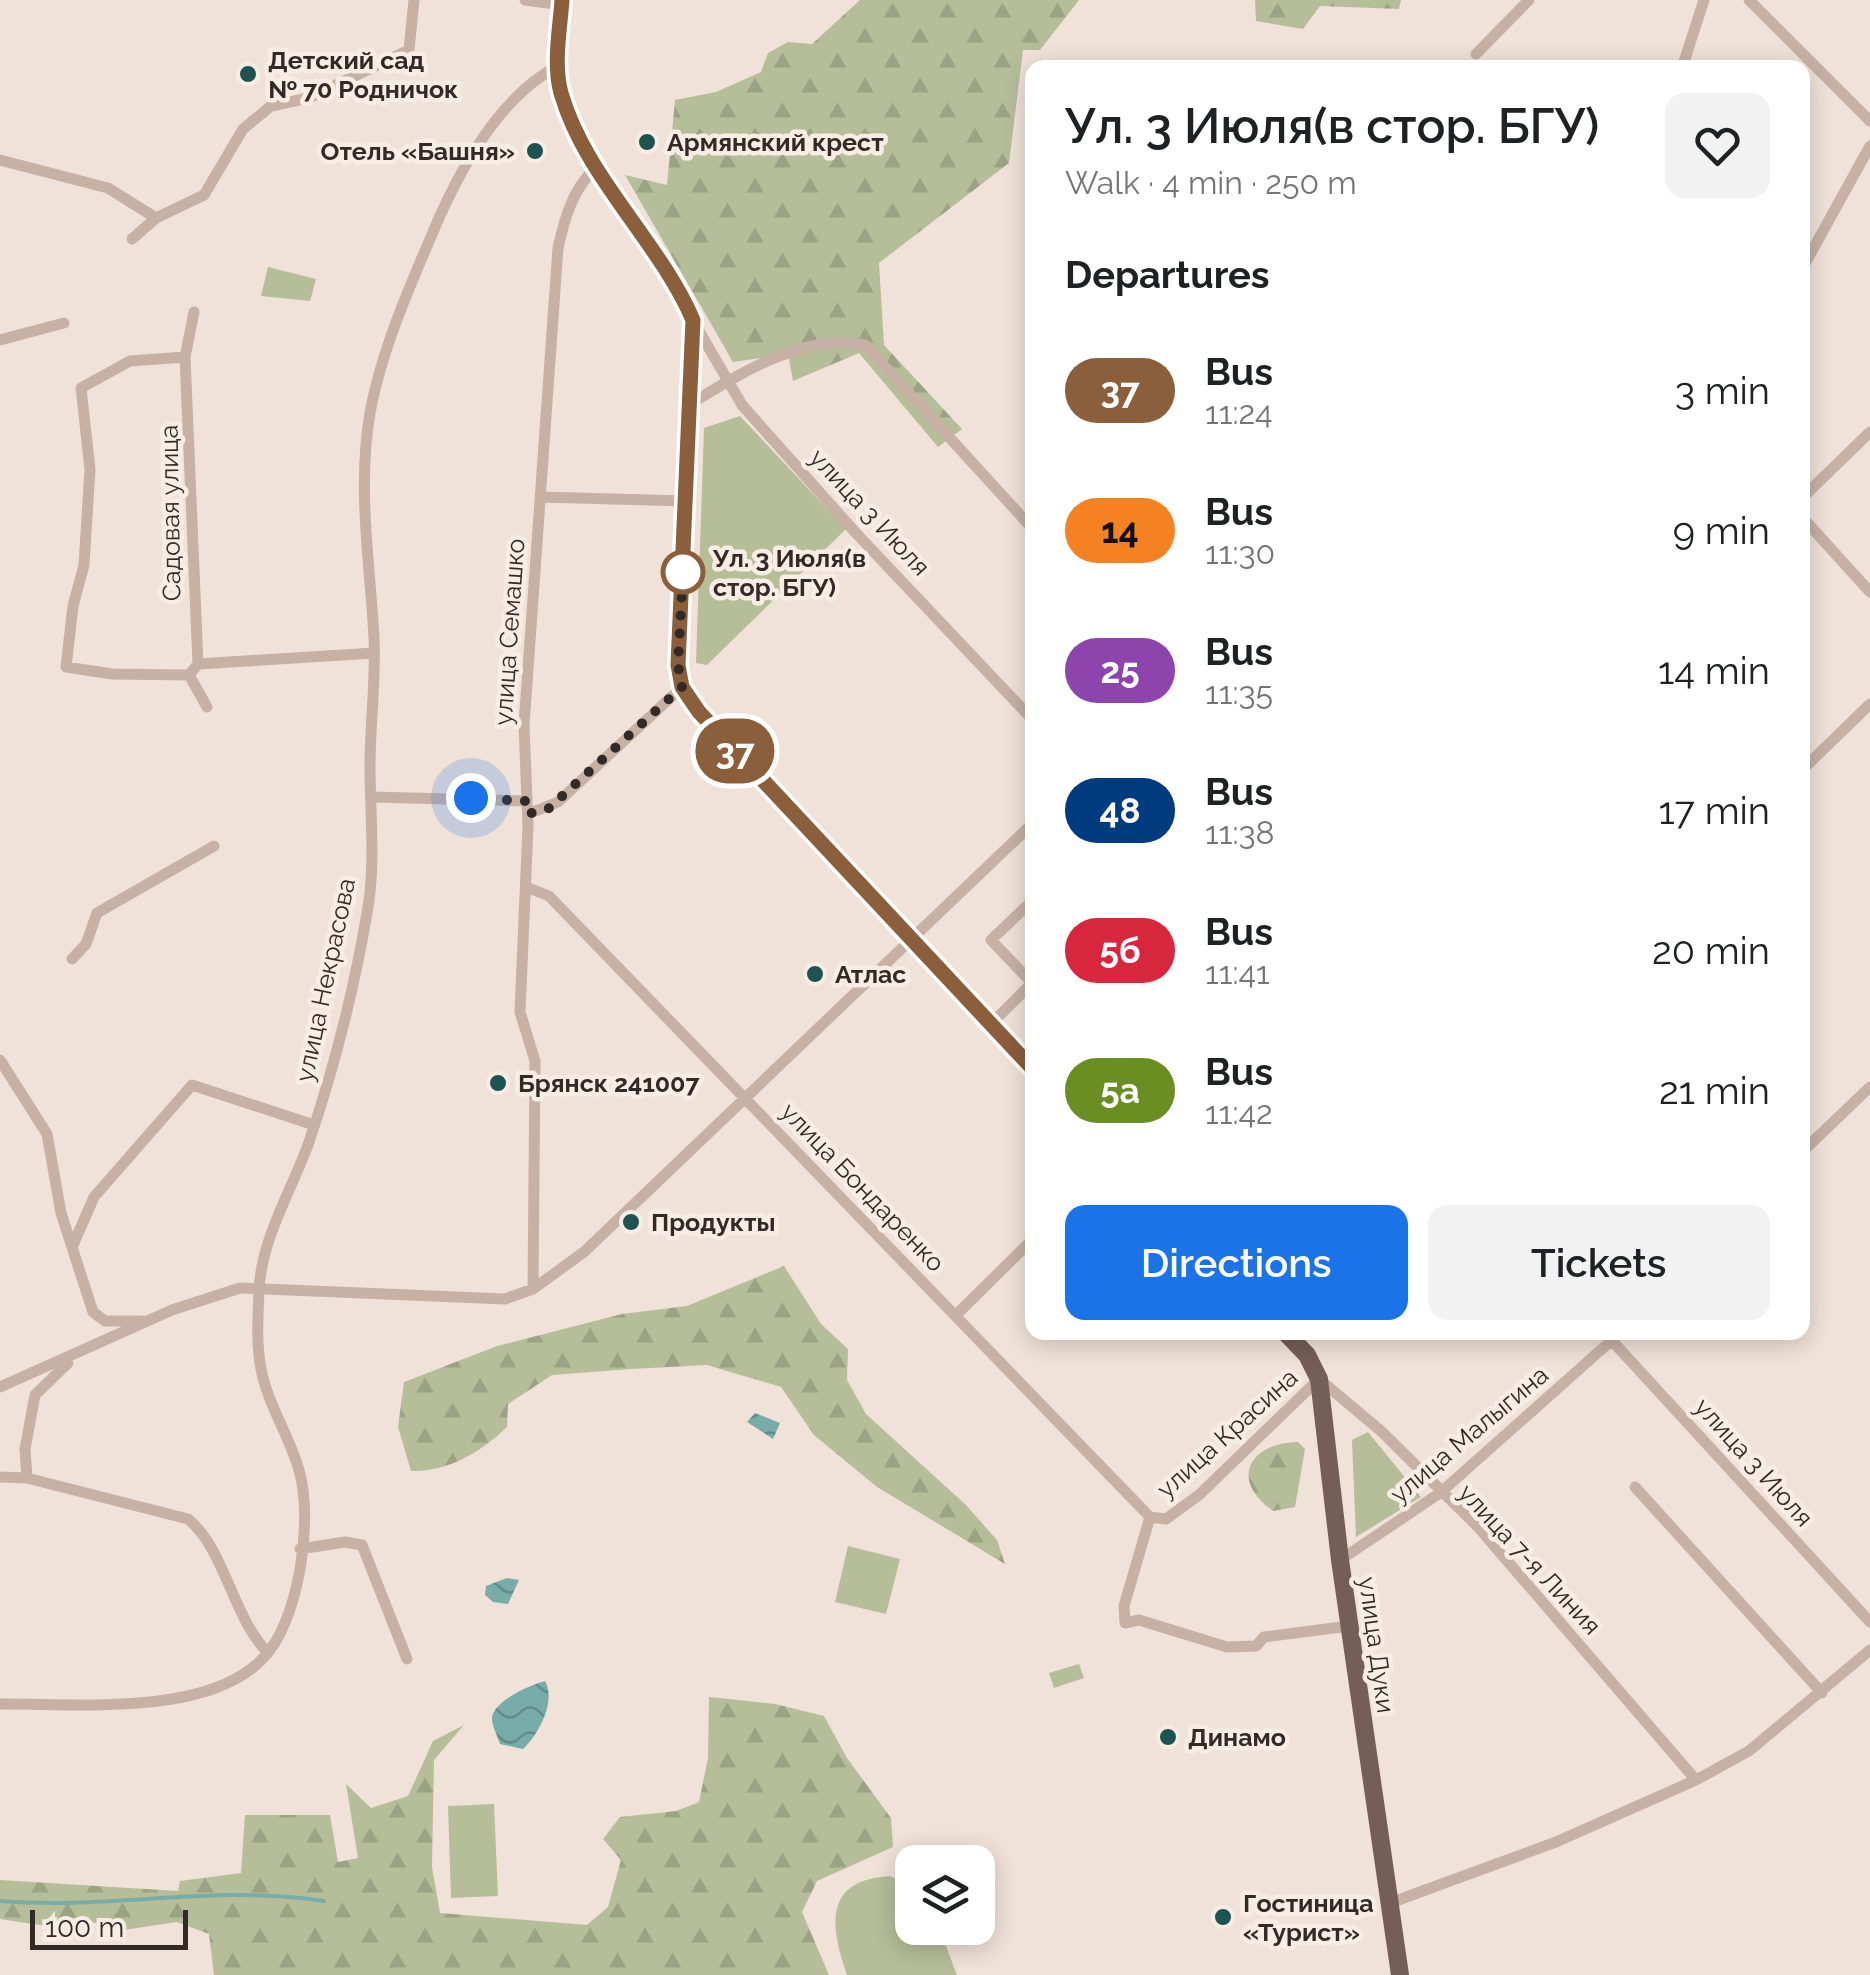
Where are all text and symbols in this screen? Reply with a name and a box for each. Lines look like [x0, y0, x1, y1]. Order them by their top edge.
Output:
place label: Детский сад № 70 Родничок [268, 45, 458, 104]
marker: Детский сад № 70 Родничок [237, 63, 259, 85]
button: heart [1665, 93, 1770, 198]
text: Ул. 3 Июля(в стор. БГУ) [1065, 98, 1599, 154]
place label: Армянский крест [667, 127, 884, 157]
marker: Армянский крест [636, 131, 658, 153]
place label: Отель «Башня» [320, 136, 515, 166]
marker: Отель «Башня» [524, 140, 546, 162]
text: Walk · 4 min · 250 m [1065, 164, 1357, 201]
text: Departures [1065, 252, 1270, 297]
text: Bus [1205, 349, 1273, 394]
text: 3 min [1675, 368, 1770, 413]
text: 37 [1100, 370, 1140, 411]
text: 11:24 [1205, 394, 1273, 431]
street label: Садовая улица [153, 424, 187, 602]
street label: улица 3 Июля [804, 442, 936, 582]
text: Bus [1205, 489, 1273, 534]
text: 9 min [1673, 508, 1770, 553]
text: 14 [1101, 510, 1139, 551]
text: 11:30 [1205, 534, 1275, 571]
street label: улица Семашко [488, 538, 530, 726]
place label: Ул. 3 Июля(в стор. БГУ) [712, 543, 866, 602]
marker: Ул. 3 Июля(в стор. БГУ) [662, 551, 704, 593]
text: Bus [1205, 629, 1273, 674]
text: 14 min [1658, 648, 1770, 693]
text: 25 [1100, 650, 1140, 691]
text: 11:35 [1205, 674, 1273, 711]
line badge: 37 [690, 718, 780, 784]
text: 37 [715, 731, 755, 772]
text: Bus [1205, 769, 1273, 814]
your location [446, 773, 496, 823]
text: 17 min [1659, 788, 1770, 833]
text: 48 [1099, 790, 1141, 831]
text: 11:38 [1205, 814, 1274, 851]
street label: улица Некрасова [289, 875, 361, 1085]
text: Bus [1205, 909, 1273, 954]
text: 20 min [1652, 928, 1770, 973]
text: 5б [1099, 930, 1141, 971]
text: 11:41 [1205, 954, 1270, 991]
place label: Атлас [835, 959, 906, 989]
marker: Атлас [804, 963, 826, 985]
text: Bus [1205, 1049, 1273, 1094]
place label: Брянск 241007 [518, 1068, 700, 1098]
text: 21 min [1659, 1068, 1770, 1113]
text: 5а [1100, 1070, 1140, 1111]
marker: Брянск 241007 [487, 1072, 509, 1094]
text: 11:42 [1205, 1094, 1273, 1131]
street label: улица Бондаренко [775, 1096, 951, 1278]
button: Directions [1065, 1205, 1408, 1320]
button: Tickets [1428, 1205, 1770, 1320]
place label: Продукты [651, 1207, 775, 1237]
marker: Продукты [620, 1211, 642, 1233]
street label: улица Малыгина [1384, 1359, 1554, 1509]
street label: улица Красина [1151, 1362, 1303, 1504]
street label: улица 3 Июля [1689, 1392, 1819, 1532]
street label: улица 7-я Линия [1453, 1477, 1607, 1641]
street label: улица Дуки [1353, 1575, 1401, 1715]
place label: Динамо [1188, 1722, 1286, 1752]
marker: Динамо [1157, 1726, 1179, 1748]
map controls [895, 1845, 995, 1945]
button: layers [895, 1845, 995, 1945]
place label: Гостиница «Турист» [1243, 1888, 1374, 1947]
scale bar [30, 1905, 188, 1950]
marker: Гостиница «Турист» [1212, 1906, 1234, 1928]
text: 100 m [45, 1911, 124, 1944]

